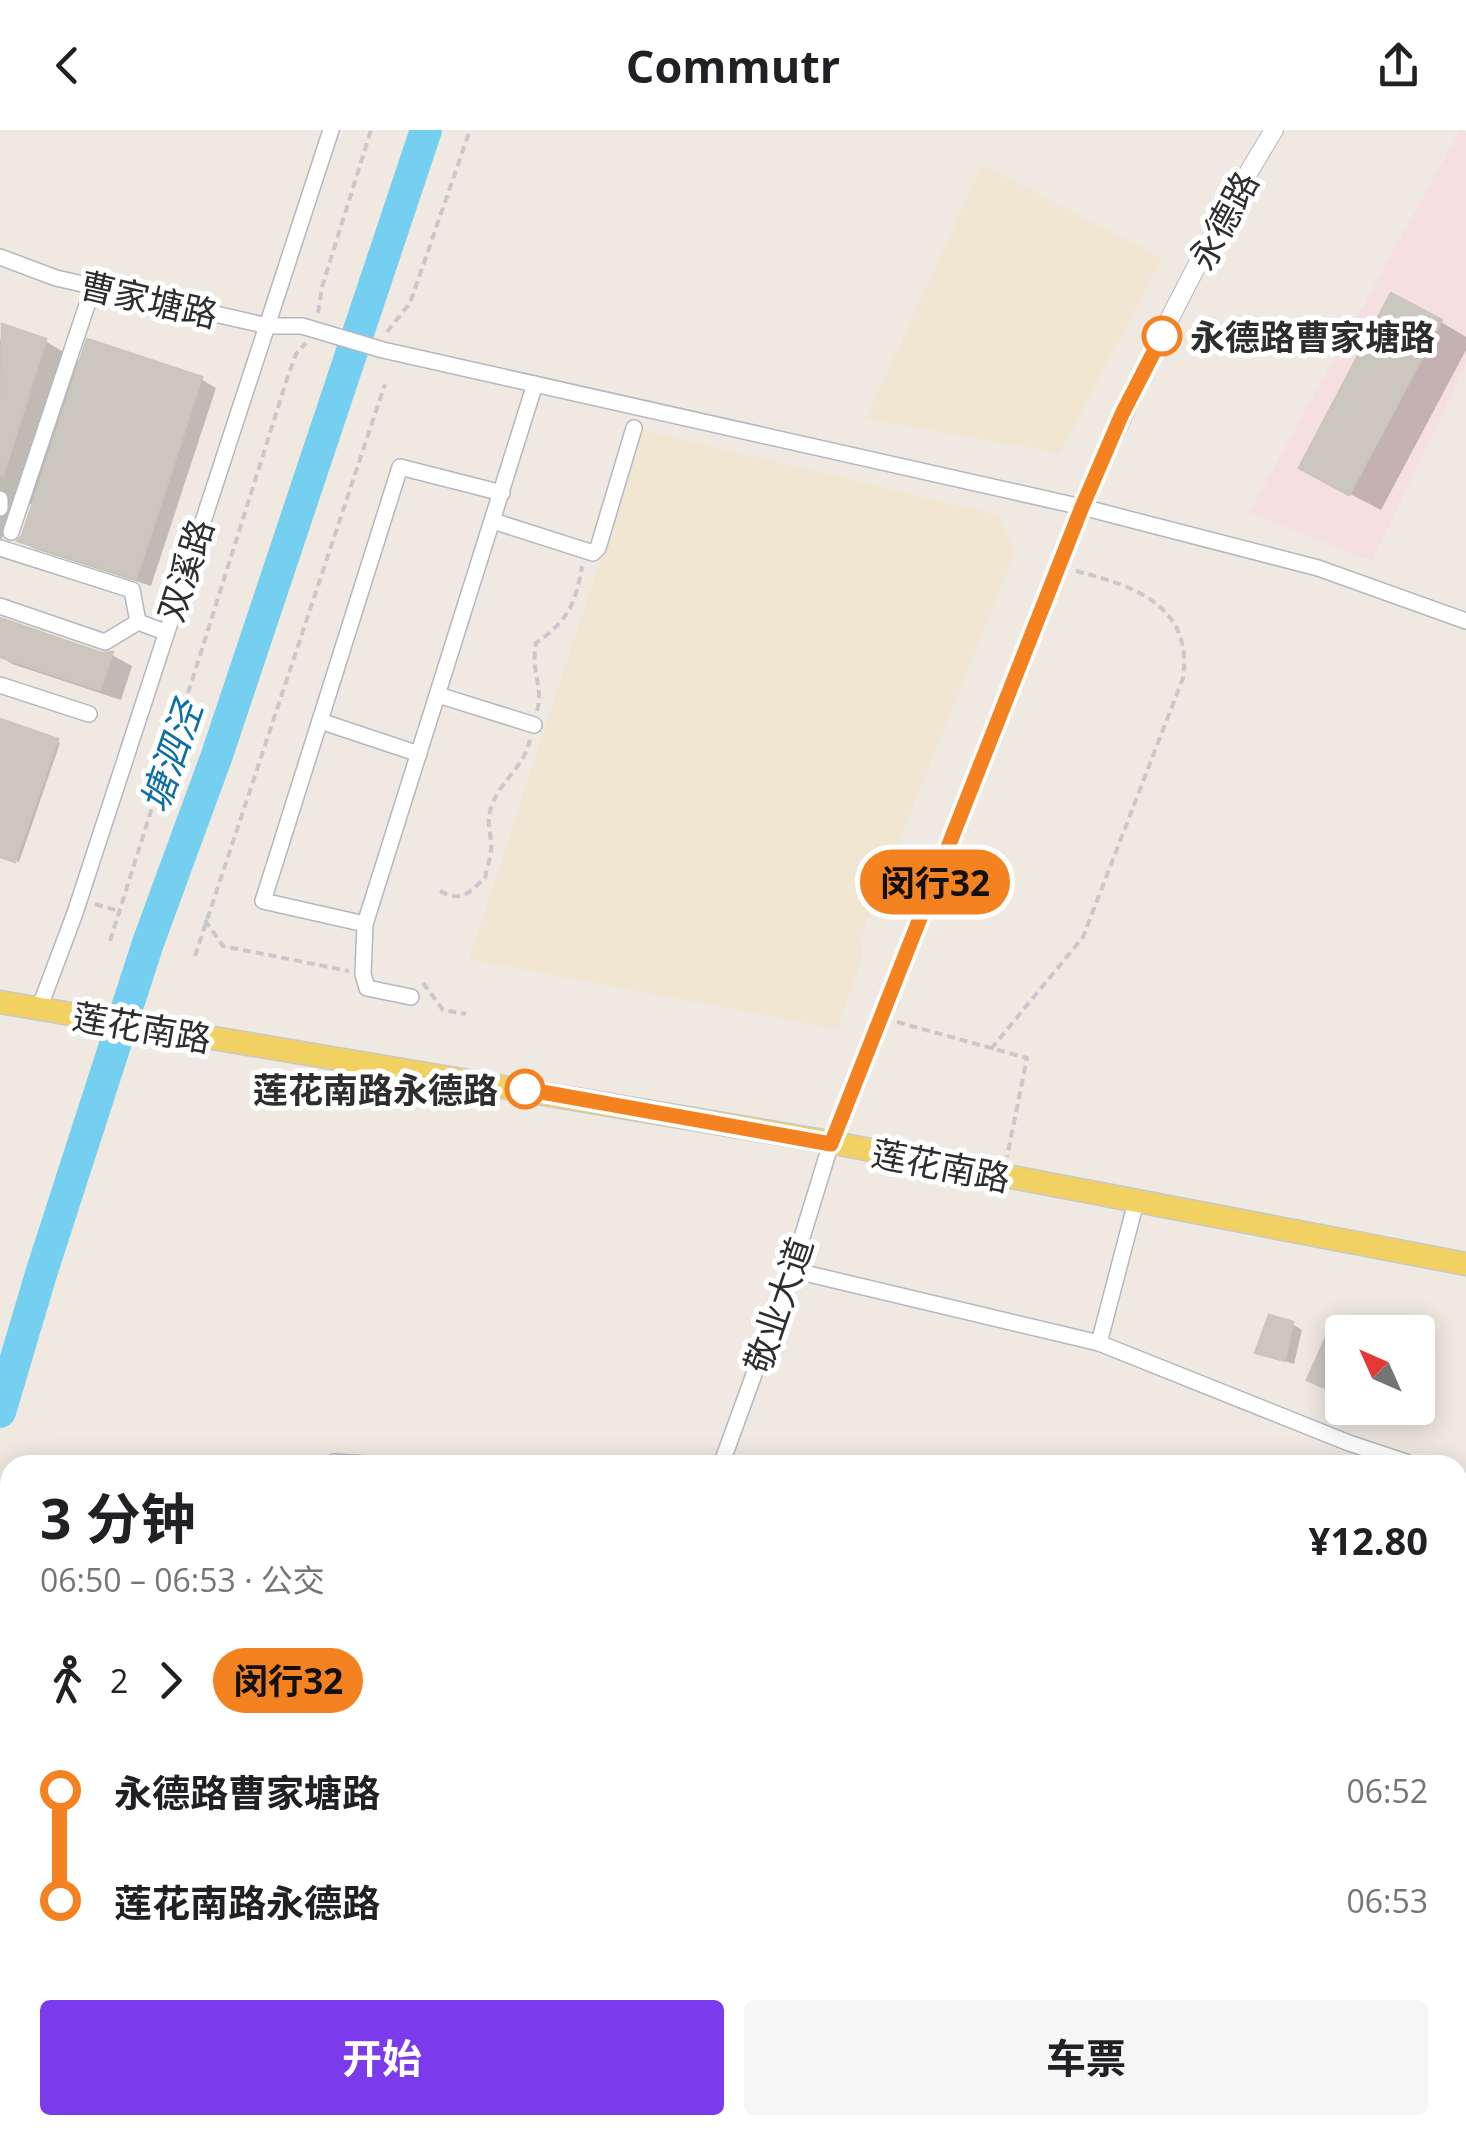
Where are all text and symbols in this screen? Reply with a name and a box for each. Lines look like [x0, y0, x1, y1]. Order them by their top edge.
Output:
text: Commutr [626, 35, 840, 96]
icon: back [40, 38, 95, 93]
icon: share [1371, 38, 1426, 93]
street label: 永德路 [1178, 163, 1268, 277]
street label: 曹家塘路 [76, 260, 222, 338]
place label: 永德路曹家塘路 [1190, 313, 1435, 360]
marker: 永德路曹家塘路 [1143, 317, 1181, 355]
street label: 双溪路 [146, 513, 224, 627]
water label: 塘泗泾 [127, 691, 214, 818]
line badge: 闵行32 [865, 850, 1005, 914]
text: 闵行32 [880, 859, 990, 906]
street label: 莲花南路 [69, 992, 215, 1062]
place label: 莲花南路永德路 [253, 1066, 498, 1113]
marker: 莲花南路永德路 [506, 1070, 544, 1108]
street label: 莲花南路 [868, 1129, 1014, 1201]
street label: 敬业大道 [733, 1231, 823, 1379]
north arrow [1325, 1315, 1435, 1425]
map controls [1325, 1315, 1435, 1425]
text: 3 分钟 [40, 1480, 196, 1555]
text: ¥12.80 [1309, 1514, 1428, 1566]
text: 06:50 – 06:53 · 公交 [40, 1558, 325, 1601]
icon: walk [40, 1653, 95, 1708]
icon: forward [143, 1653, 198, 1708]
text: 闵行32 [233, 1657, 343, 1704]
text: 2 [110, 1659, 128, 1702]
text: 永德路曹家塘路 [114, 1766, 380, 1818]
text: 06:52 [1346, 1769, 1428, 1812]
text: 莲花南路永德路 [114, 1876, 380, 1928]
text: 06:53 [1346, 1879, 1428, 1922]
button: 开始 [40, 2000, 724, 2115]
button: 车票 [744, 2000, 1428, 2115]

